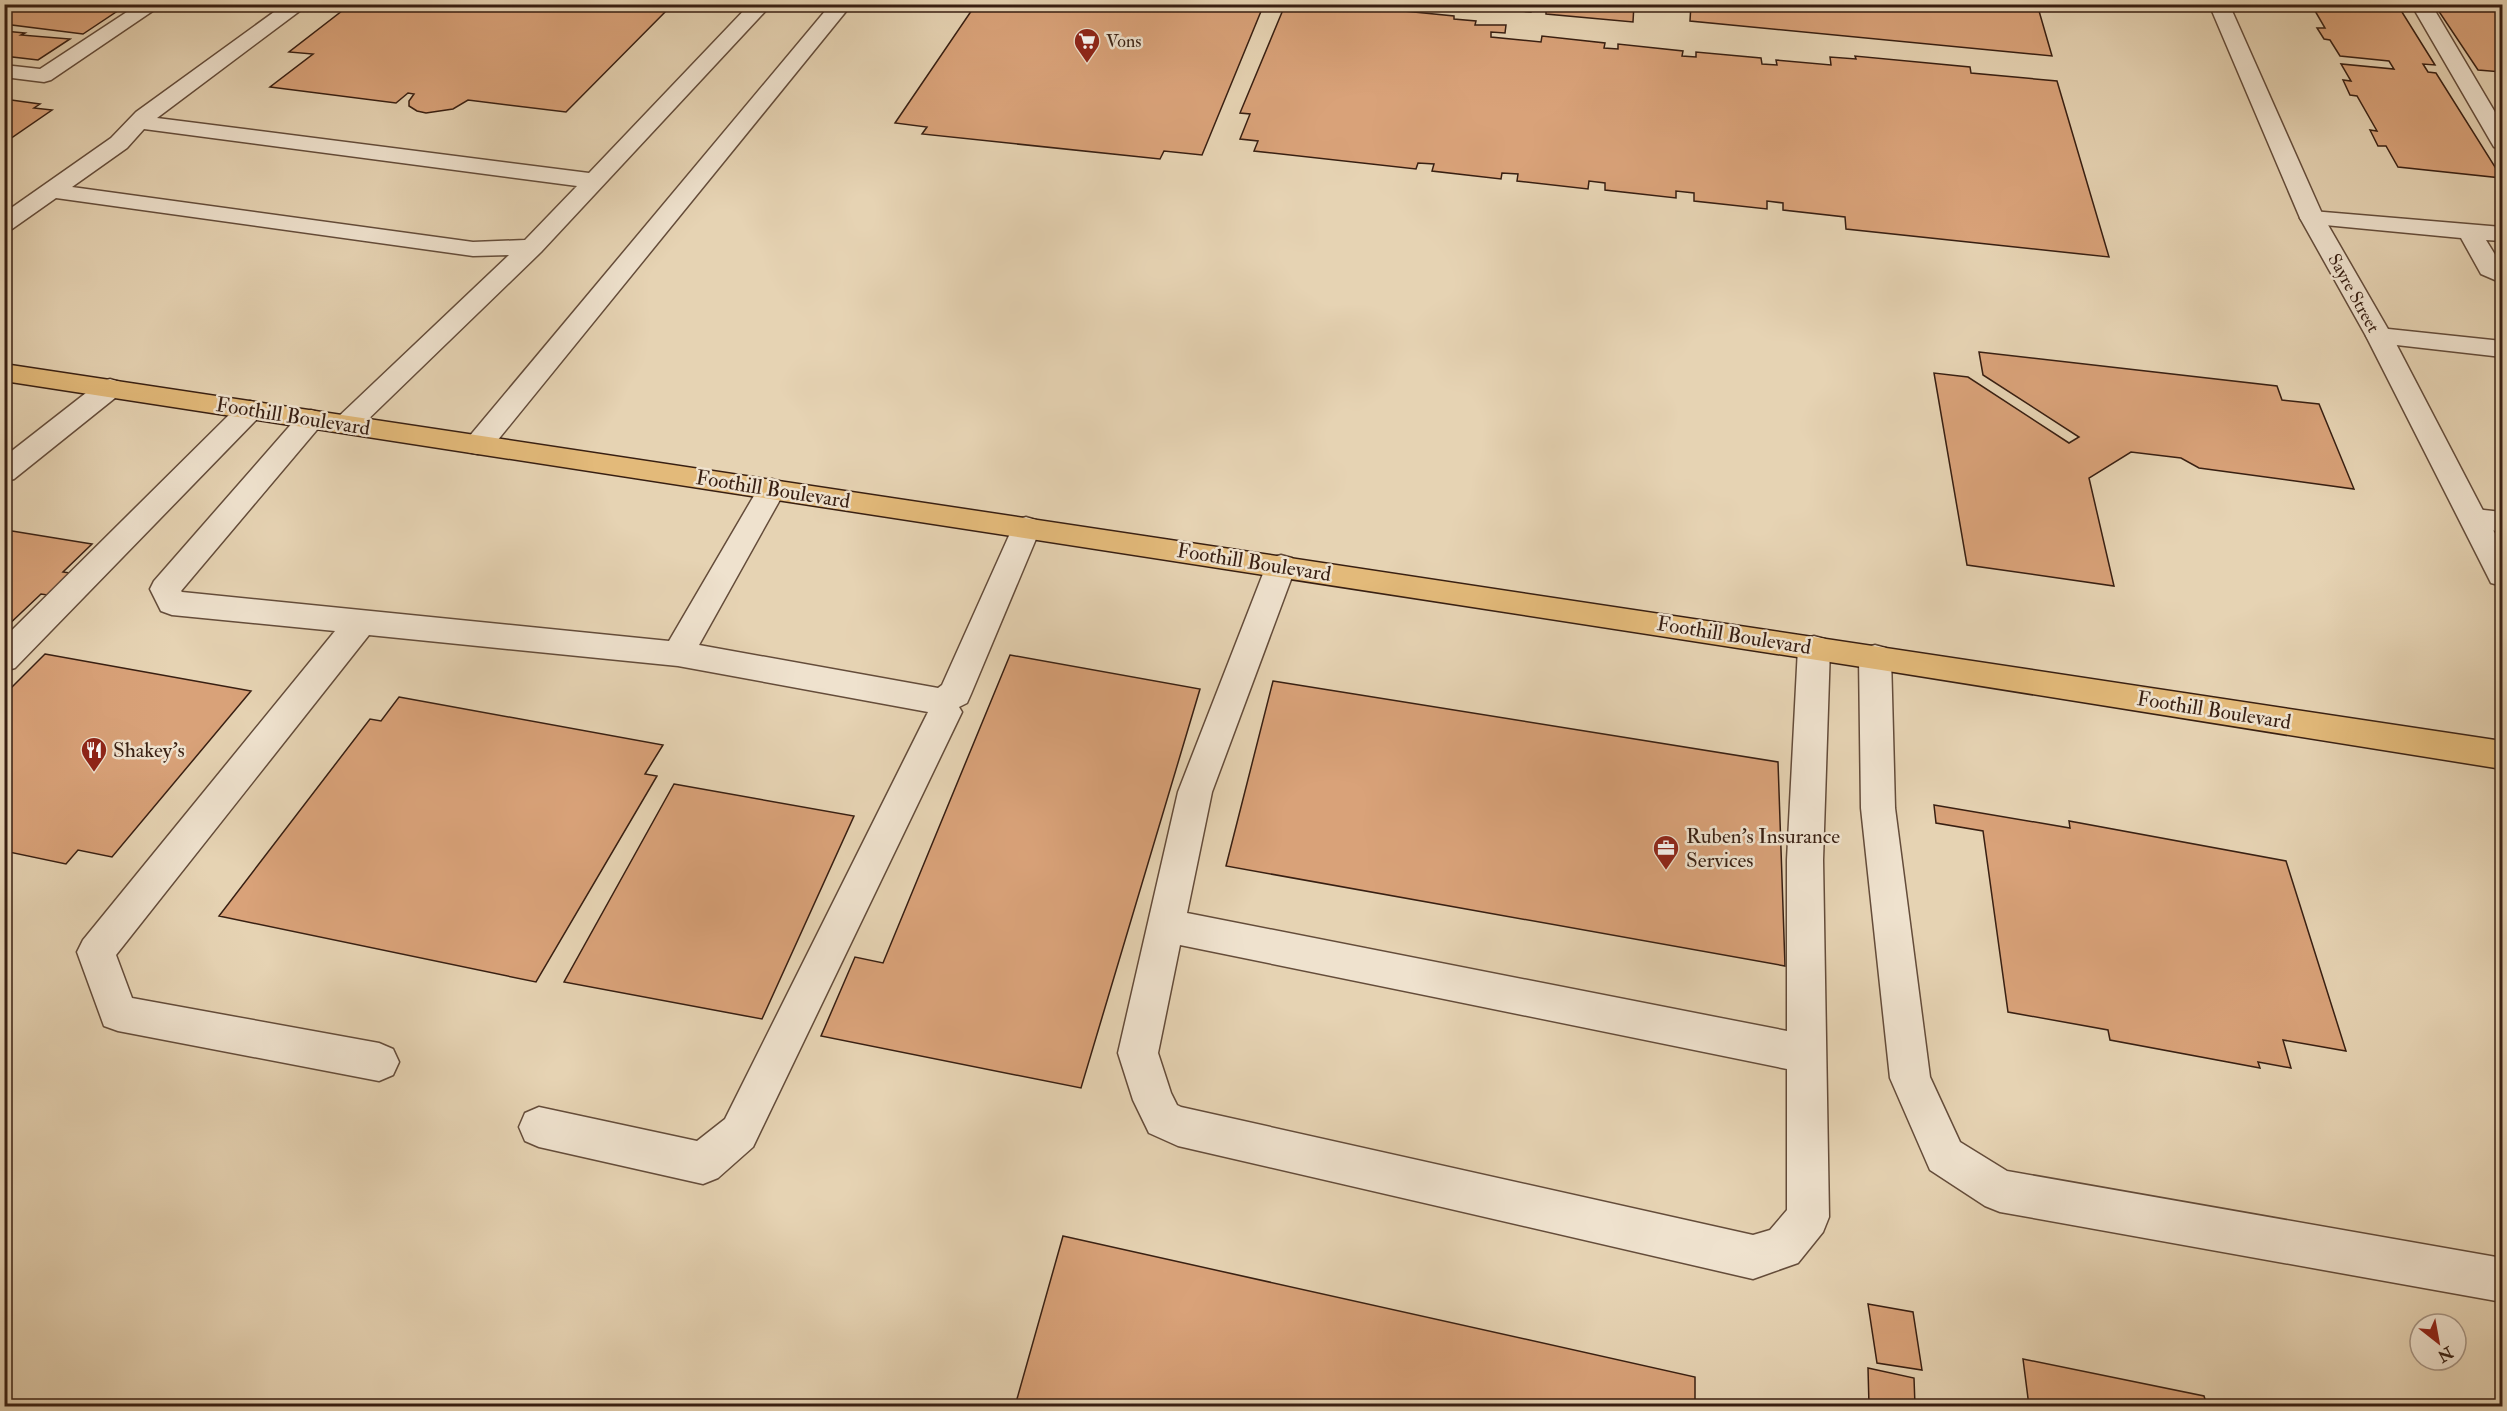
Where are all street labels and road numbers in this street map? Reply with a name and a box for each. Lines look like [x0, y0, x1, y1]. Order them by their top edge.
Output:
street label: Sayre Street [2323, 250, 2385, 337]
street label: Foothill Boulevard [214, 391, 373, 442]
street label: Foothill Boulevard [694, 464, 853, 515]
street label: Foothill Boulevard [1175, 537, 1334, 588]
street label: Foothill Boulevard [1655, 610, 1814, 661]
street label: Foothill Boulevard [2135, 685, 2294, 736]

